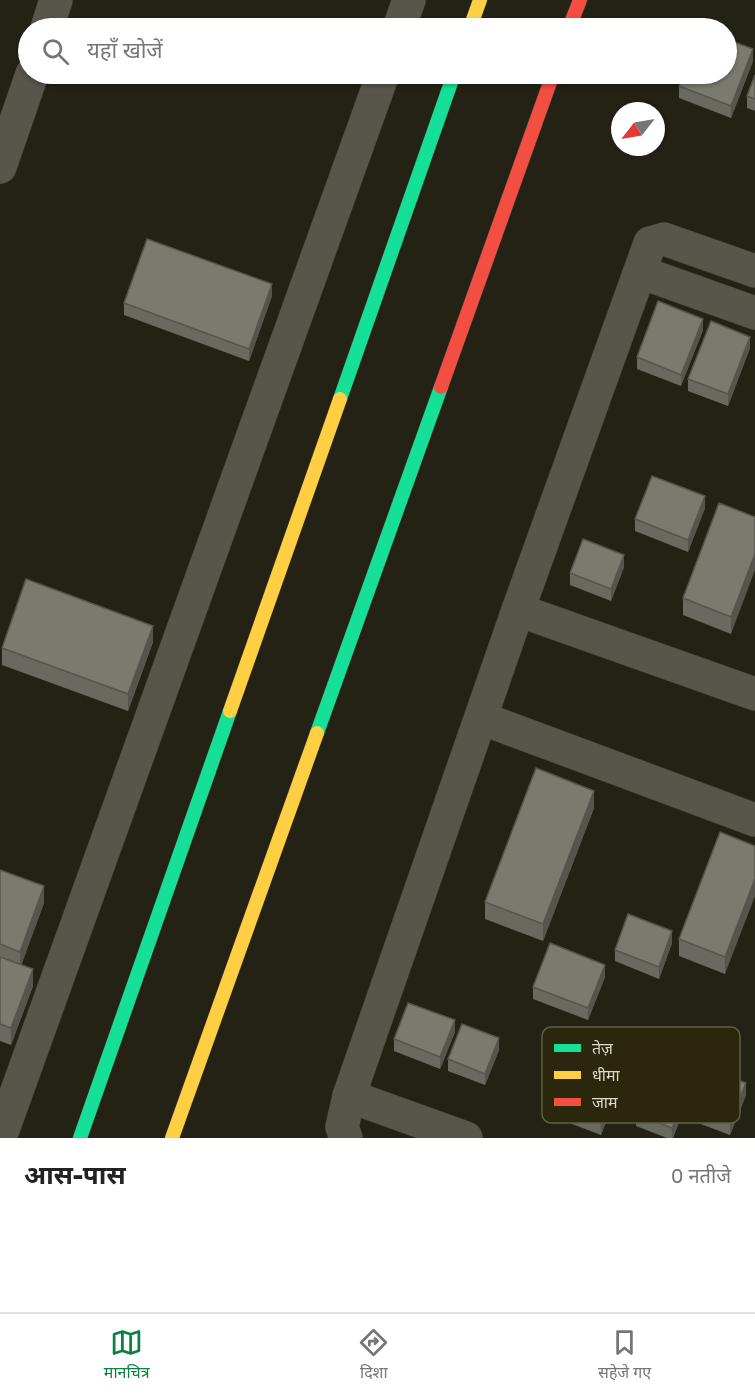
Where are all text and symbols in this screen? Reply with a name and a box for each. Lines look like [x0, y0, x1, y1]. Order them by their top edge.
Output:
search box [18, 18, 737, 84]
icon: search [39, 35, 72, 68]
text: यहाँ खोजें [87, 36, 163, 63]
north arrow [611, 102, 665, 156]
legend [542, 1027, 740, 1123]
text: तेज़ [592, 1038, 614, 1058]
text: धीमा [592, 1065, 621, 1085]
text: जाम [592, 1092, 618, 1112]
text: आस-पास [24, 1159, 126, 1190]
text: 0 नतीजे [671, 1163, 731, 1187]
tab: मानचित्र [104, 1326, 150, 1385]
tab: दिशा [357, 1326, 390, 1385]
tab: सहेजे गए [598, 1326, 651, 1385]

